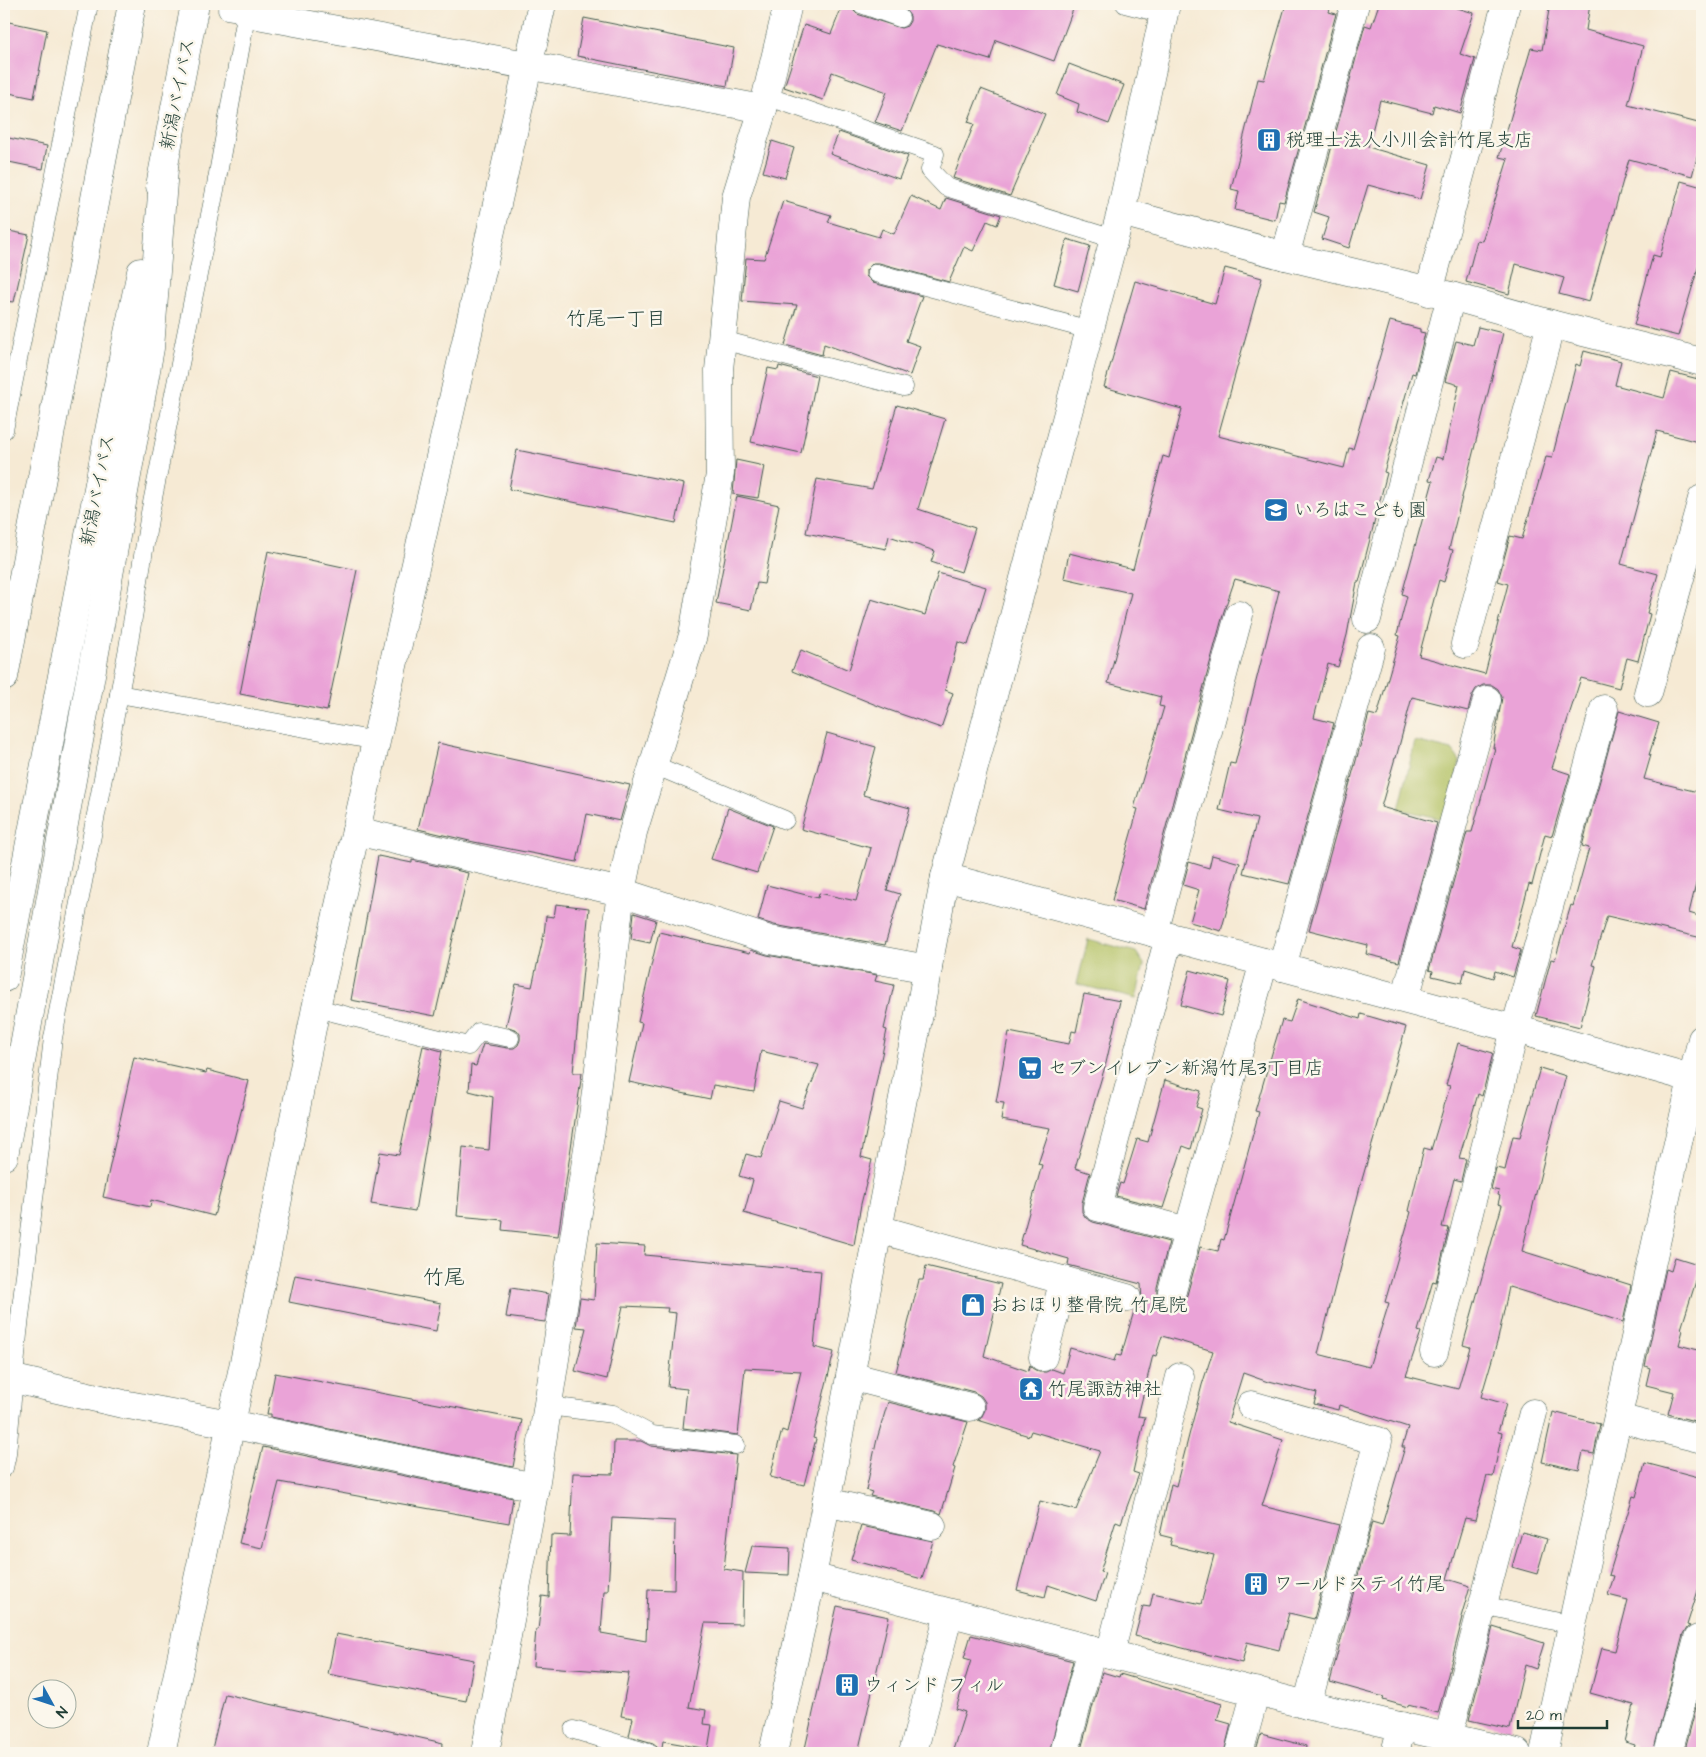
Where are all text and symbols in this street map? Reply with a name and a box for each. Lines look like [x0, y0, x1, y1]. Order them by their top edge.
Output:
street label: 新潟バイパス [154, 36, 202, 152]
building icon: 税理士法人小川会計竹尾支店 [1256, 127, 1282, 153]
place label: 税理士法人小川会計竹尾支店 [1286, 127, 1533, 154]
district label: 竹尾一丁目 [566, 305, 666, 333]
street label: 新潟バイパス [74, 432, 122, 548]
school or university icon: いろはこども園 [1263, 497, 1289, 523]
place label: いろはこども園 [1294, 497, 1427, 524]
supermarket icon: セブンイレブン新潟竹尾3丁目店 [1017, 1055, 1043, 1081]
place label: セブンイレブン新潟竹尾3丁目店 [1048, 1055, 1324, 1082]
district label: 竹尾 [423, 1263, 465, 1292]
shop icon: おおほり整骨院 竹尾院 [960, 1292, 986, 1318]
place label: おおほり整骨院 竹尾院 [990, 1292, 1188, 1319]
temple icon: 竹尾諏訪神社 [1018, 1376, 1044, 1402]
place label: 竹尾諏訪神社 [1048, 1376, 1162, 1403]
building icon: ワールドステイ竹尾 [1243, 1571, 1269, 1597]
place label: ワールドステイ竹尾 [1274, 1571, 1445, 1598]
building icon: ウィンド フィル [834, 1672, 860, 1698]
place label: ウィンド フィル [864, 1672, 1005, 1699]
north arrow [28, 1680, 78, 1730]
scale bar [1518, 1697, 1607, 1729]
text: N [51, 1702, 72, 1722]
text: 20 m [1526, 1705, 1562, 1726]

